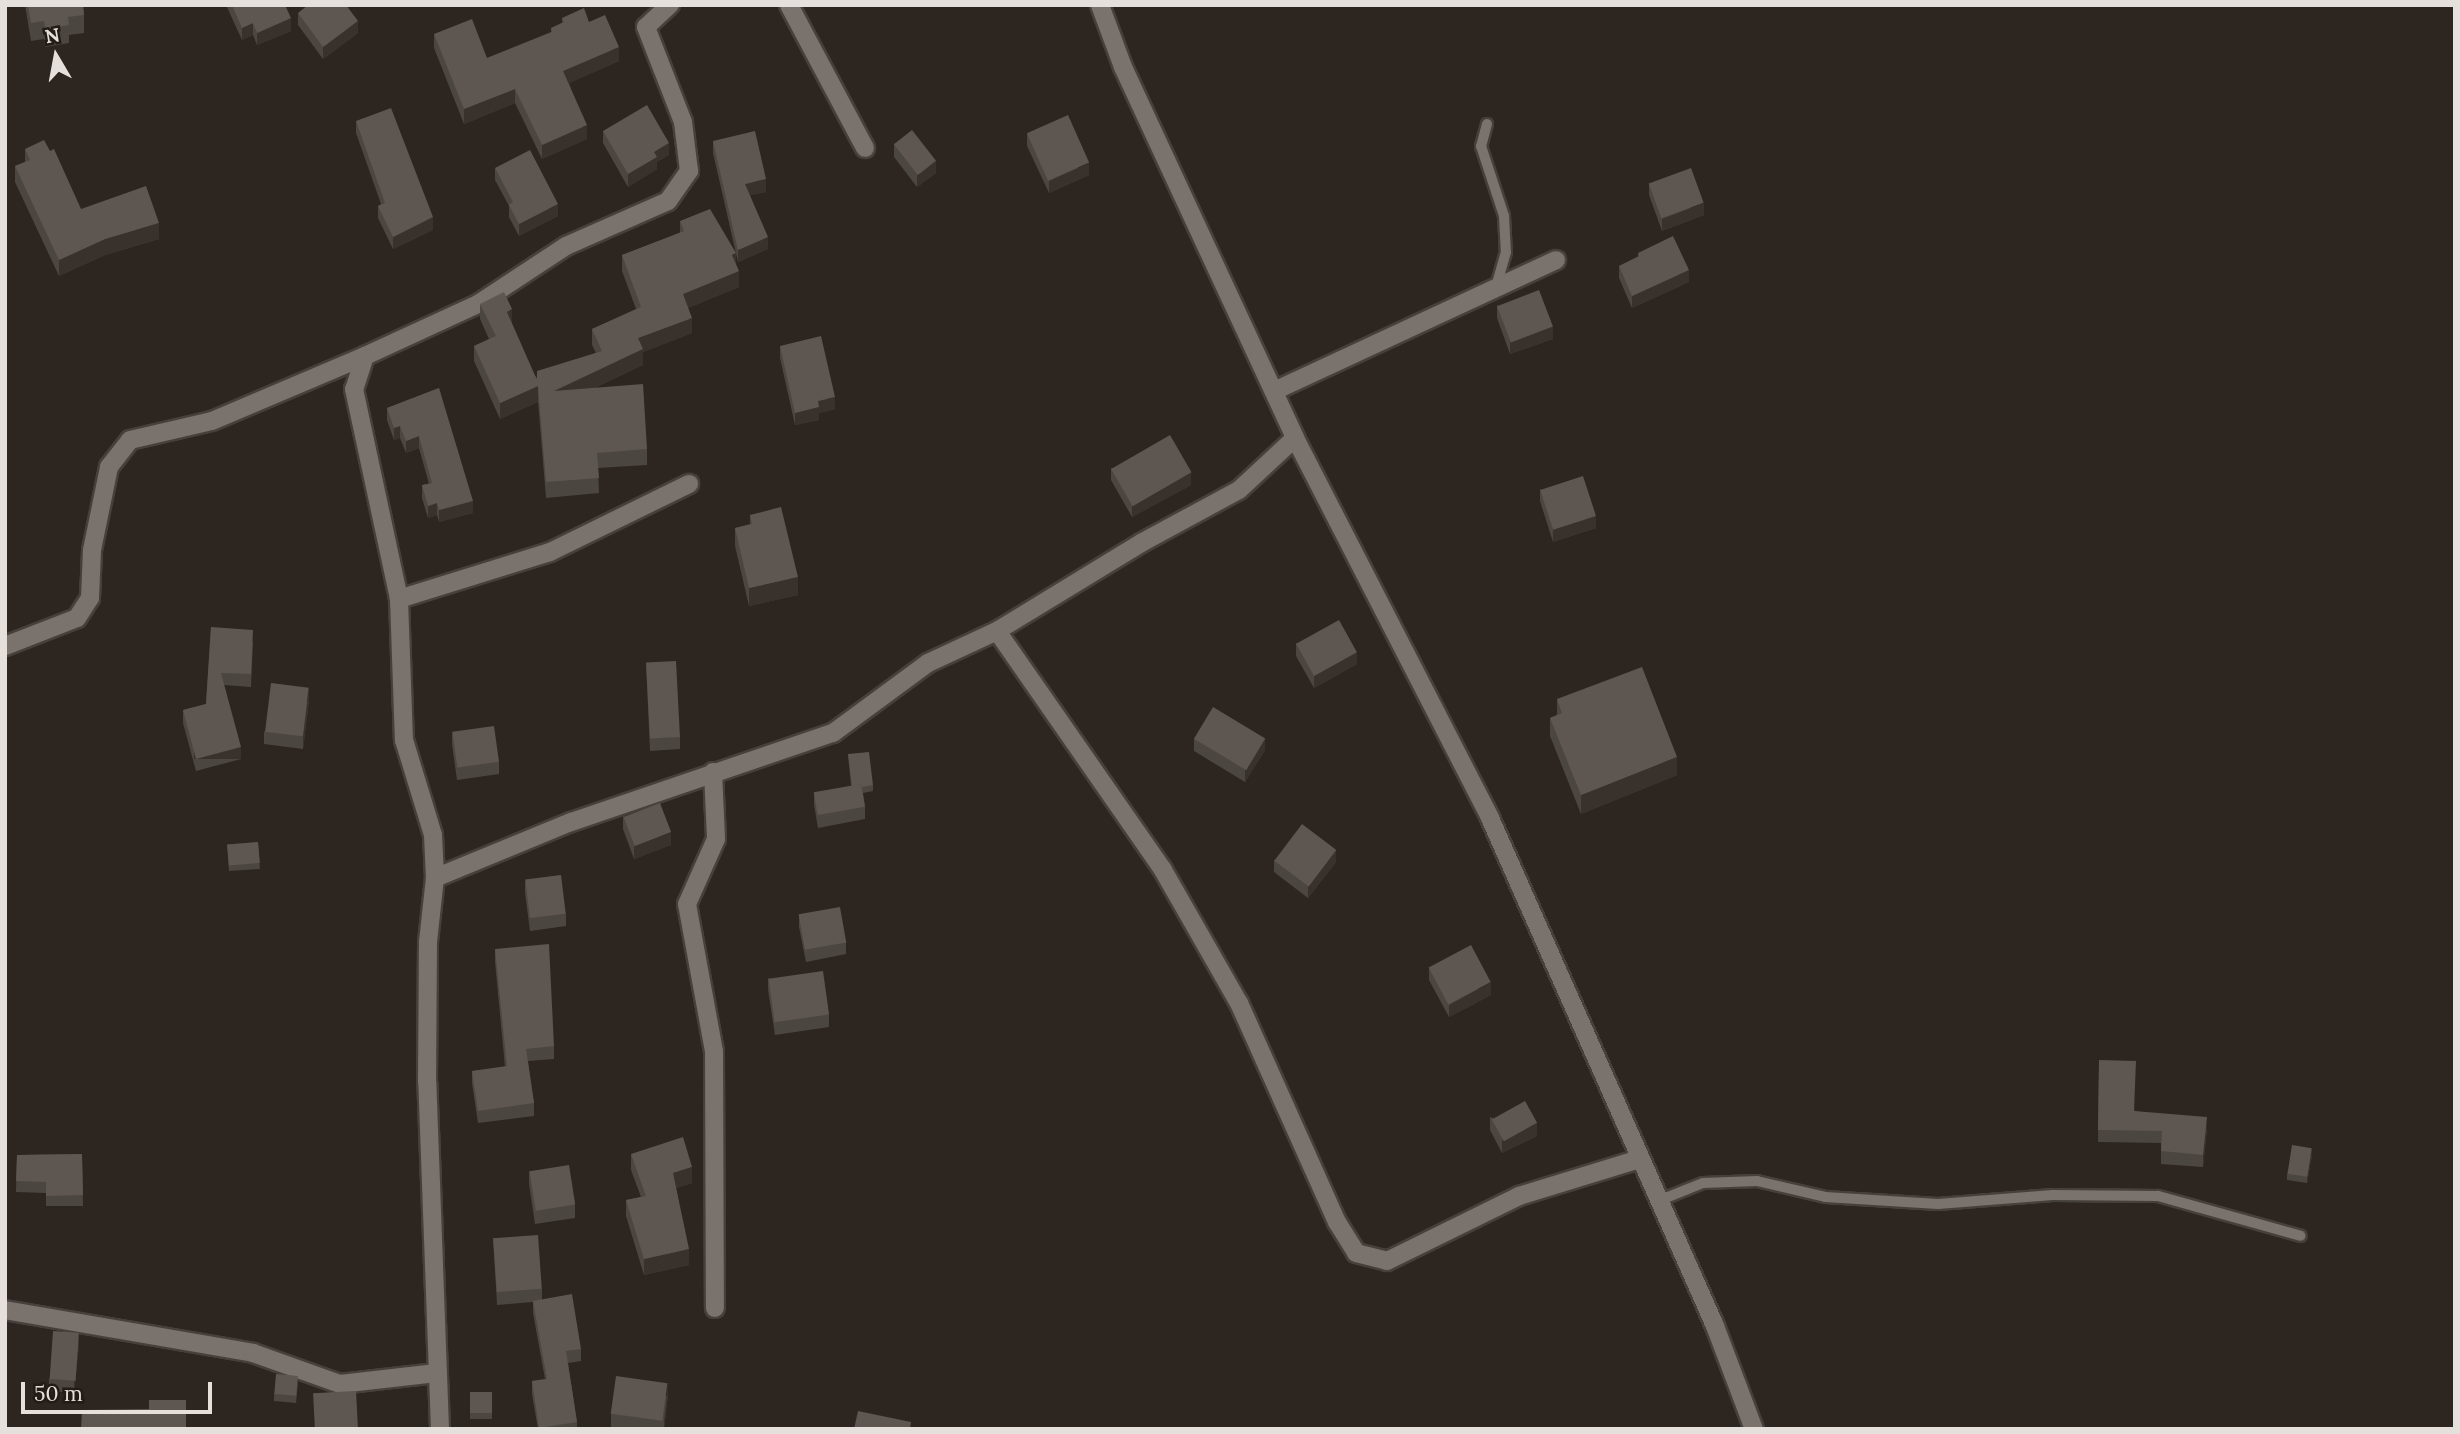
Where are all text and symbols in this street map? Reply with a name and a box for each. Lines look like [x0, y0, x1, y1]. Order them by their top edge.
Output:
north arrow [21, 21, 91, 91]
text: N [43, 22, 62, 48]
scale bar [24, 1368, 215, 1412]
text: 50 m [34, 1380, 83, 1407]

